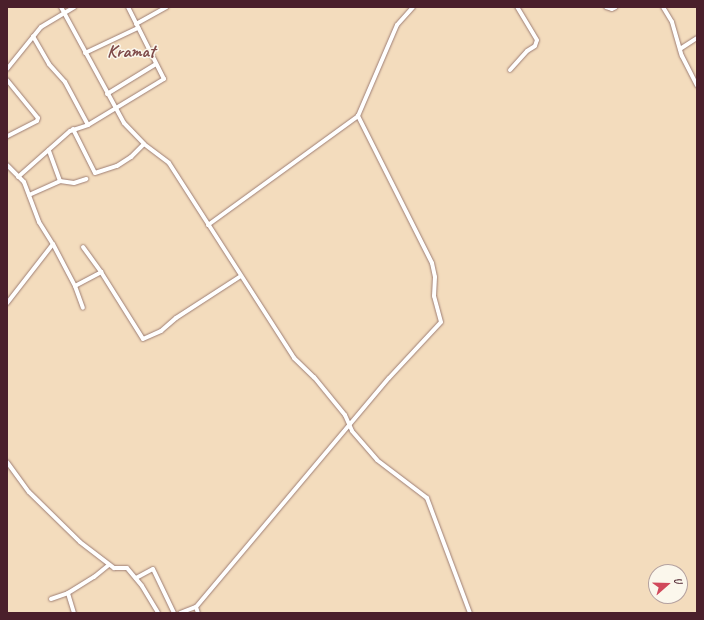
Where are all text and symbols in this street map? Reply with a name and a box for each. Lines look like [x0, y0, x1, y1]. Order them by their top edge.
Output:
district label: Kramat [107, 40, 155, 62]
north arrow [648, 564, 688, 604]
text: U [671, 575, 686, 585]

